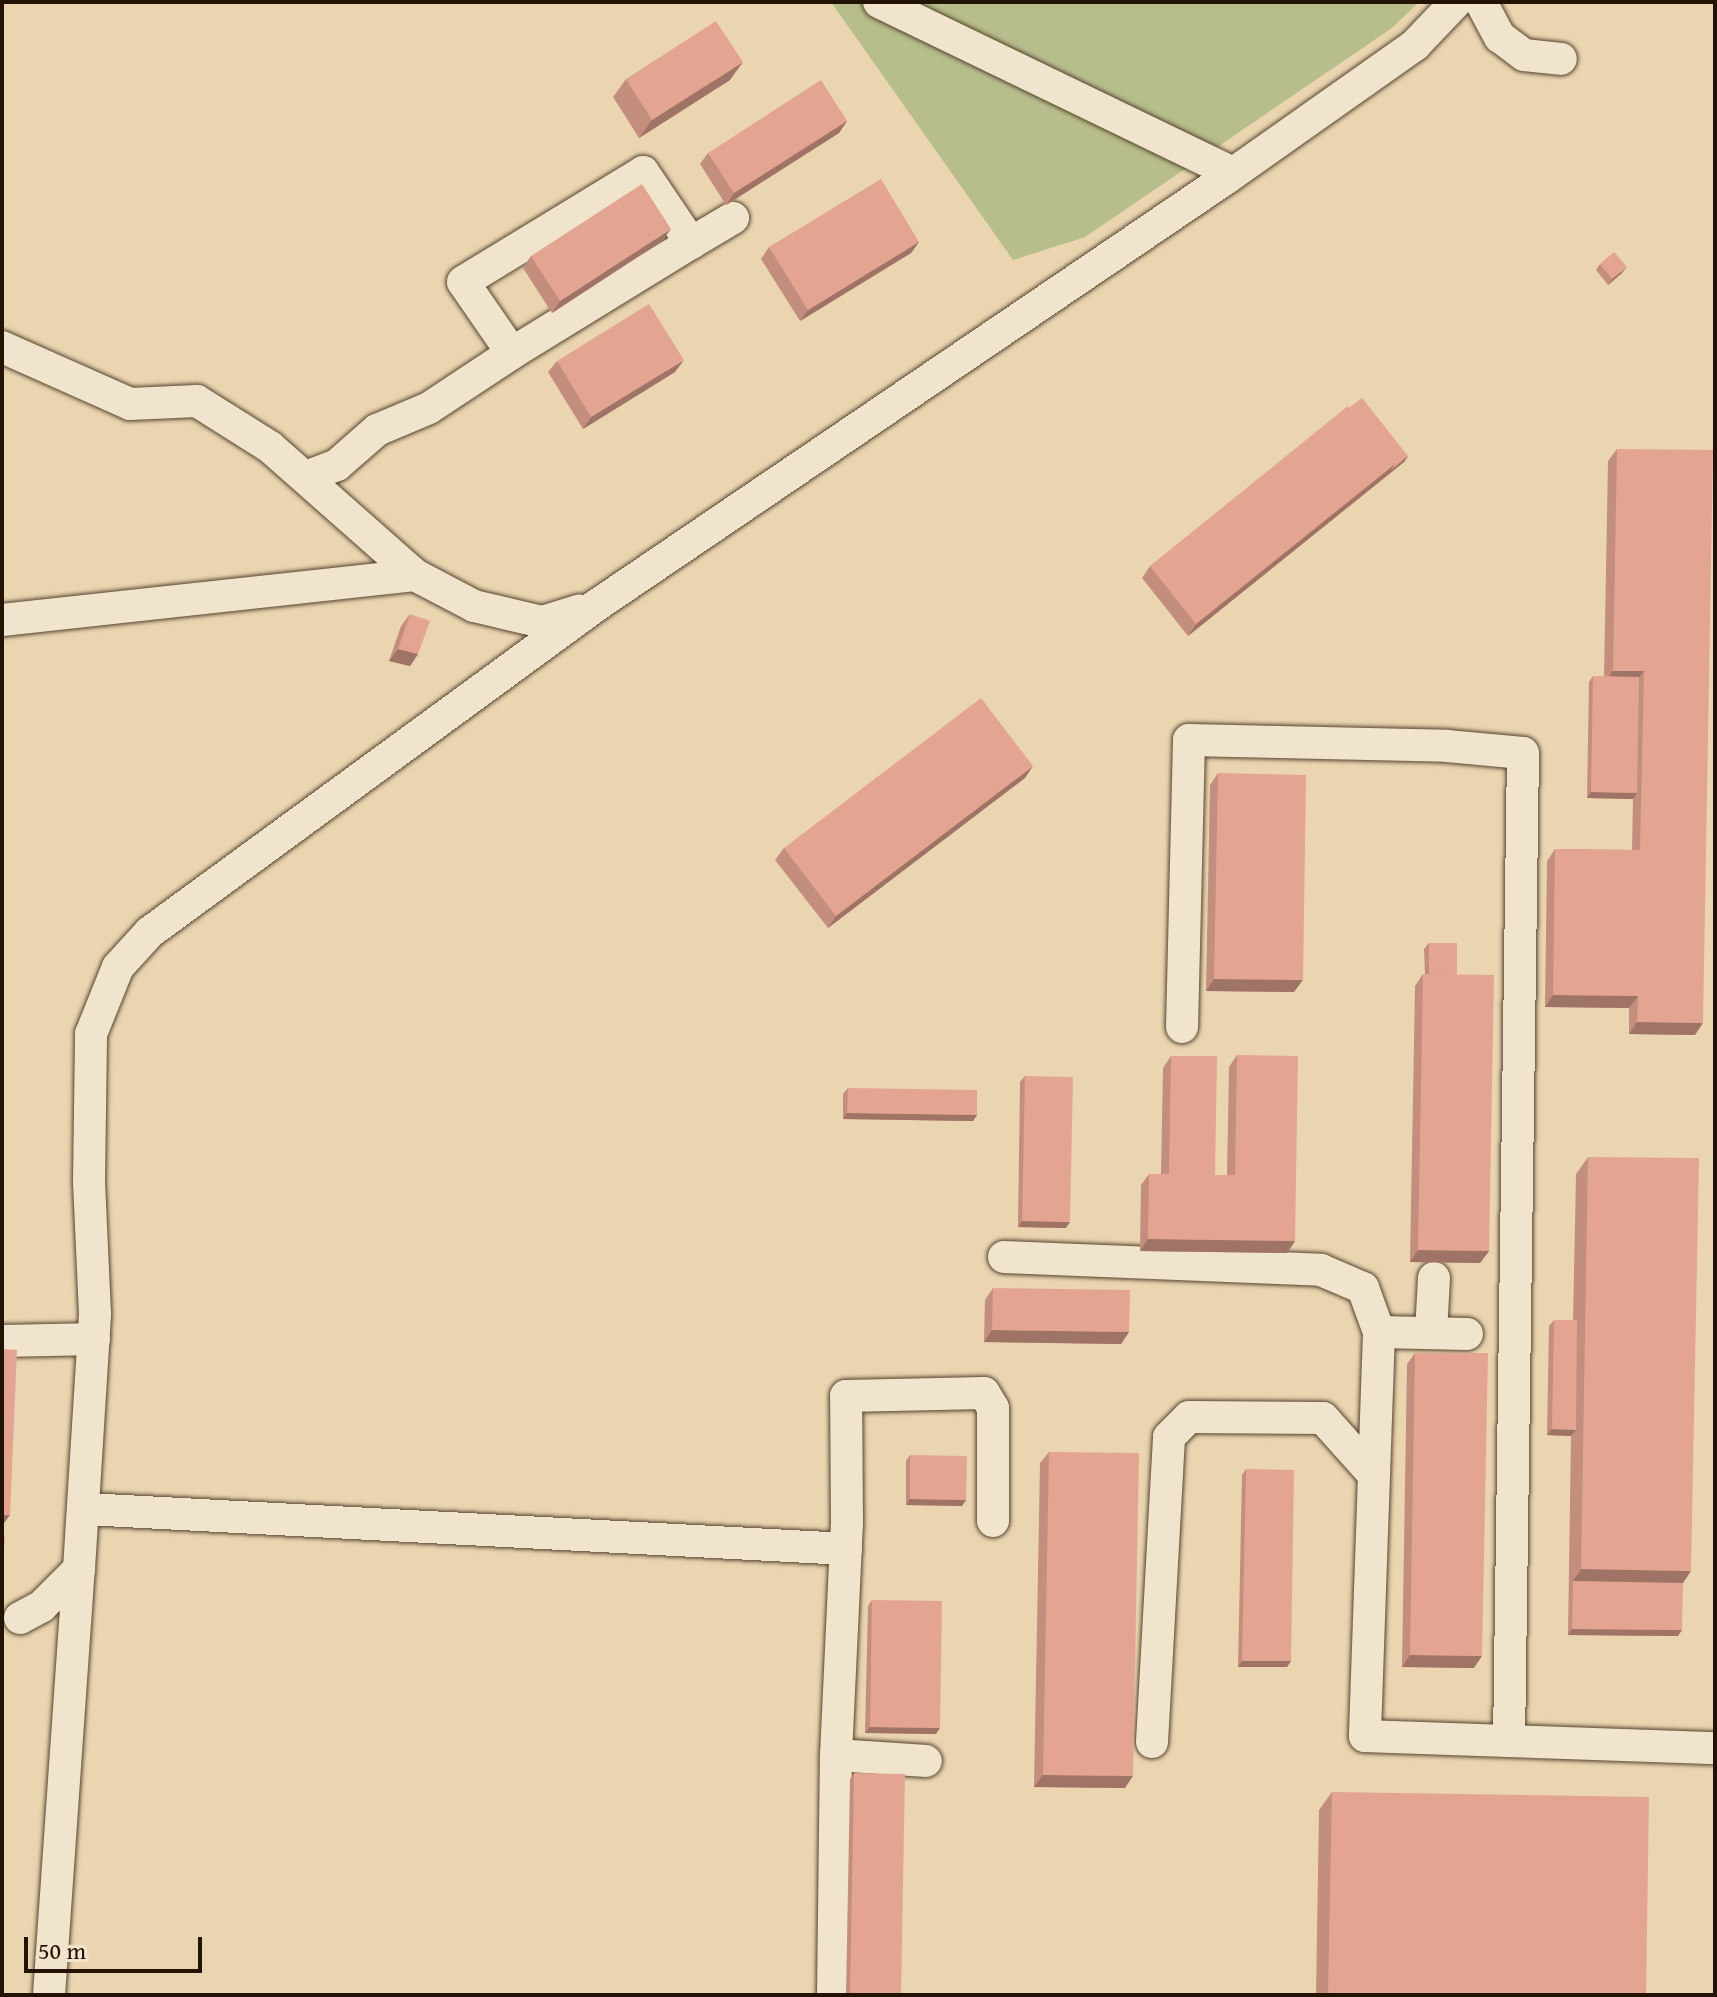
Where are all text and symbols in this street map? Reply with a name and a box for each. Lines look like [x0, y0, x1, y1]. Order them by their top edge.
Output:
scale bar [28, 1921, 206, 1971]
text: 50 m [38, 1933, 86, 1968]

